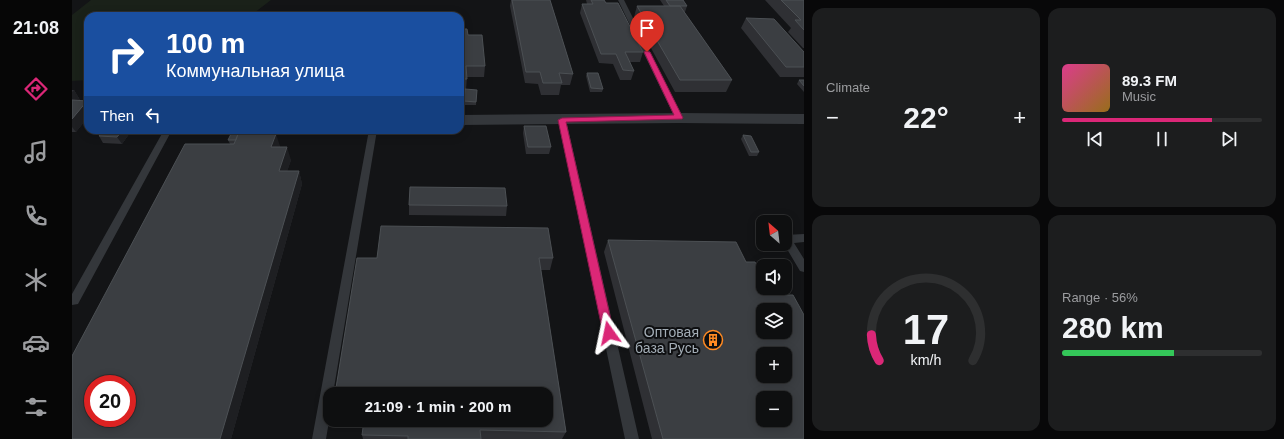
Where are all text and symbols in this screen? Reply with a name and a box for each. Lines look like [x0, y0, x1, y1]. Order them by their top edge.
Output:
pin [630, 11, 664, 52]
icon: arrive [636, 17, 658, 39]
text: 21:08 [13, 18, 59, 38]
icon: right [100, 28, 152, 80]
text: 100 m [166, 28, 245, 59]
text: Коммунальная улица [166, 61, 344, 81]
text: 89.3 FM [1122, 72, 1177, 89]
icon: directions [22, 75, 50, 103]
text: Climate [826, 80, 870, 95]
text: Music [1122, 89, 1156, 104]
text: 22° [903, 101, 949, 134]
icon: left [142, 104, 164, 126]
text: − [826, 105, 839, 130]
text: + [1013, 105, 1026, 130]
text: Then [100, 107, 134, 124]
icon: previous [1084, 128, 1106, 150]
icon: pause [1151, 128, 1173, 150]
icon: next [1218, 128, 1240, 150]
icon: music [22, 138, 50, 166]
icon: phone [22, 202, 50, 230]
north arrow [756, 215, 792, 251]
map controls [756, 215, 792, 427]
button: sound [756, 259, 792, 295]
icon: climate [22, 266, 50, 294]
text: Range · 56% [1062, 290, 1138, 305]
button: layers [756, 303, 792, 339]
text: 17 [903, 306, 949, 353]
text: 280 km [1062, 311, 1164, 344]
position arrow [588, 312, 630, 354]
place label: Оптовая база Русь [635, 324, 699, 356]
icon: car [22, 329, 50, 357]
building icon: Оптовая база Русь [702, 329, 724, 351]
button: + [756, 347, 792, 383]
text: km/h [911, 351, 942, 367]
speed limit sign: 20 [84, 375, 136, 427]
button: − [756, 391, 792, 427]
icon: filters [22, 393, 50, 421]
text: 21:09 · 1 min · 200 m [365, 398, 511, 415]

